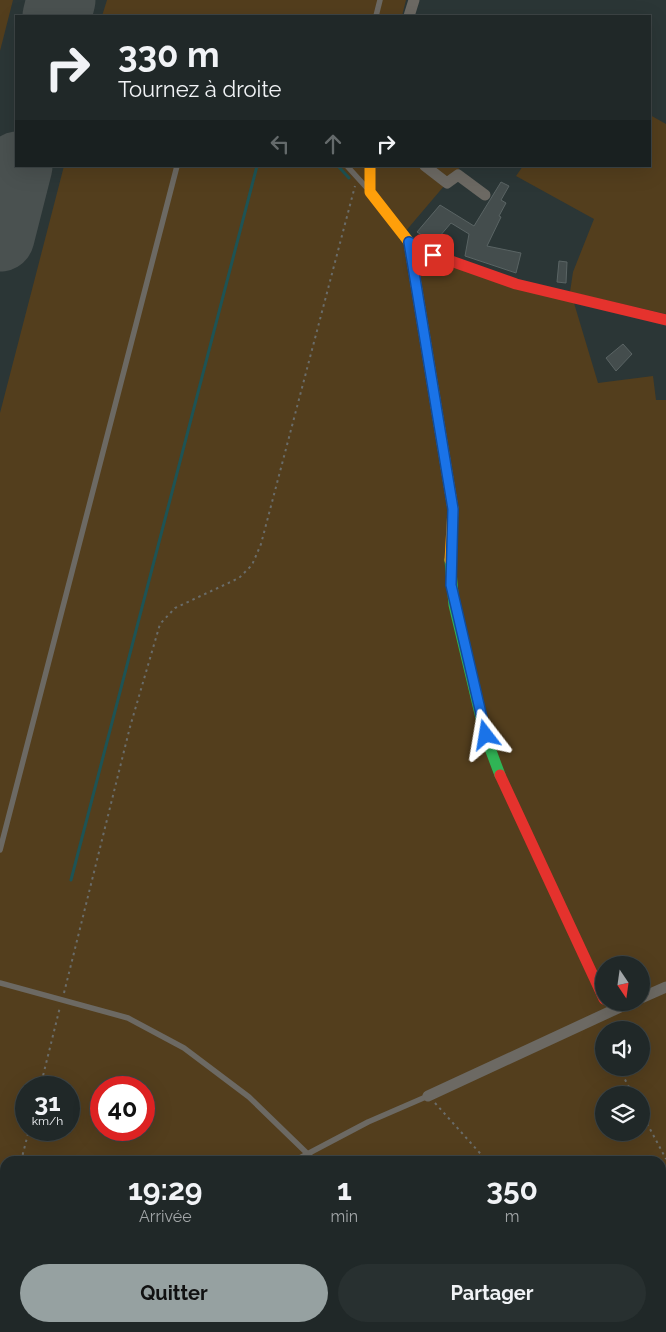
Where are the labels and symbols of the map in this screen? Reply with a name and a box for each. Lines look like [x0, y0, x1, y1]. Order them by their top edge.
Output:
pin [412, 234, 454, 276]
position arrow [459, 708, 511, 760]
north arrow [595, 956, 650, 1011]
speed limit sign: 40 [90, 1076, 155, 1141]

